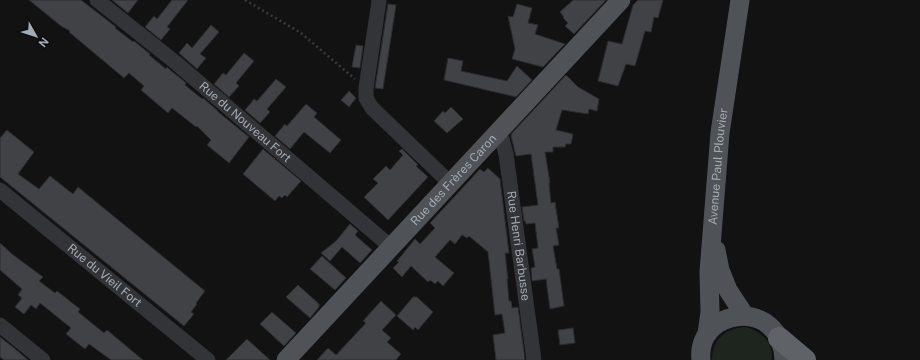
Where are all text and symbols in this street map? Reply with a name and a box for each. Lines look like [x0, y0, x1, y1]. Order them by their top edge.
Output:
north arrow [16, 16, 56, 56]
text: N [36, 35, 51, 49]
street label: Rue du Nouveau Fort [196, 79, 294, 165]
street label: Avenue Paul Plouvier [706, 107, 731, 226]
street label: Rue des Frères Caron [408, 131, 499, 228]
street label: Rue Henri Barbusse [504, 190, 533, 302]
street label: Rue du Vieil Fort [65, 241, 145, 310]

